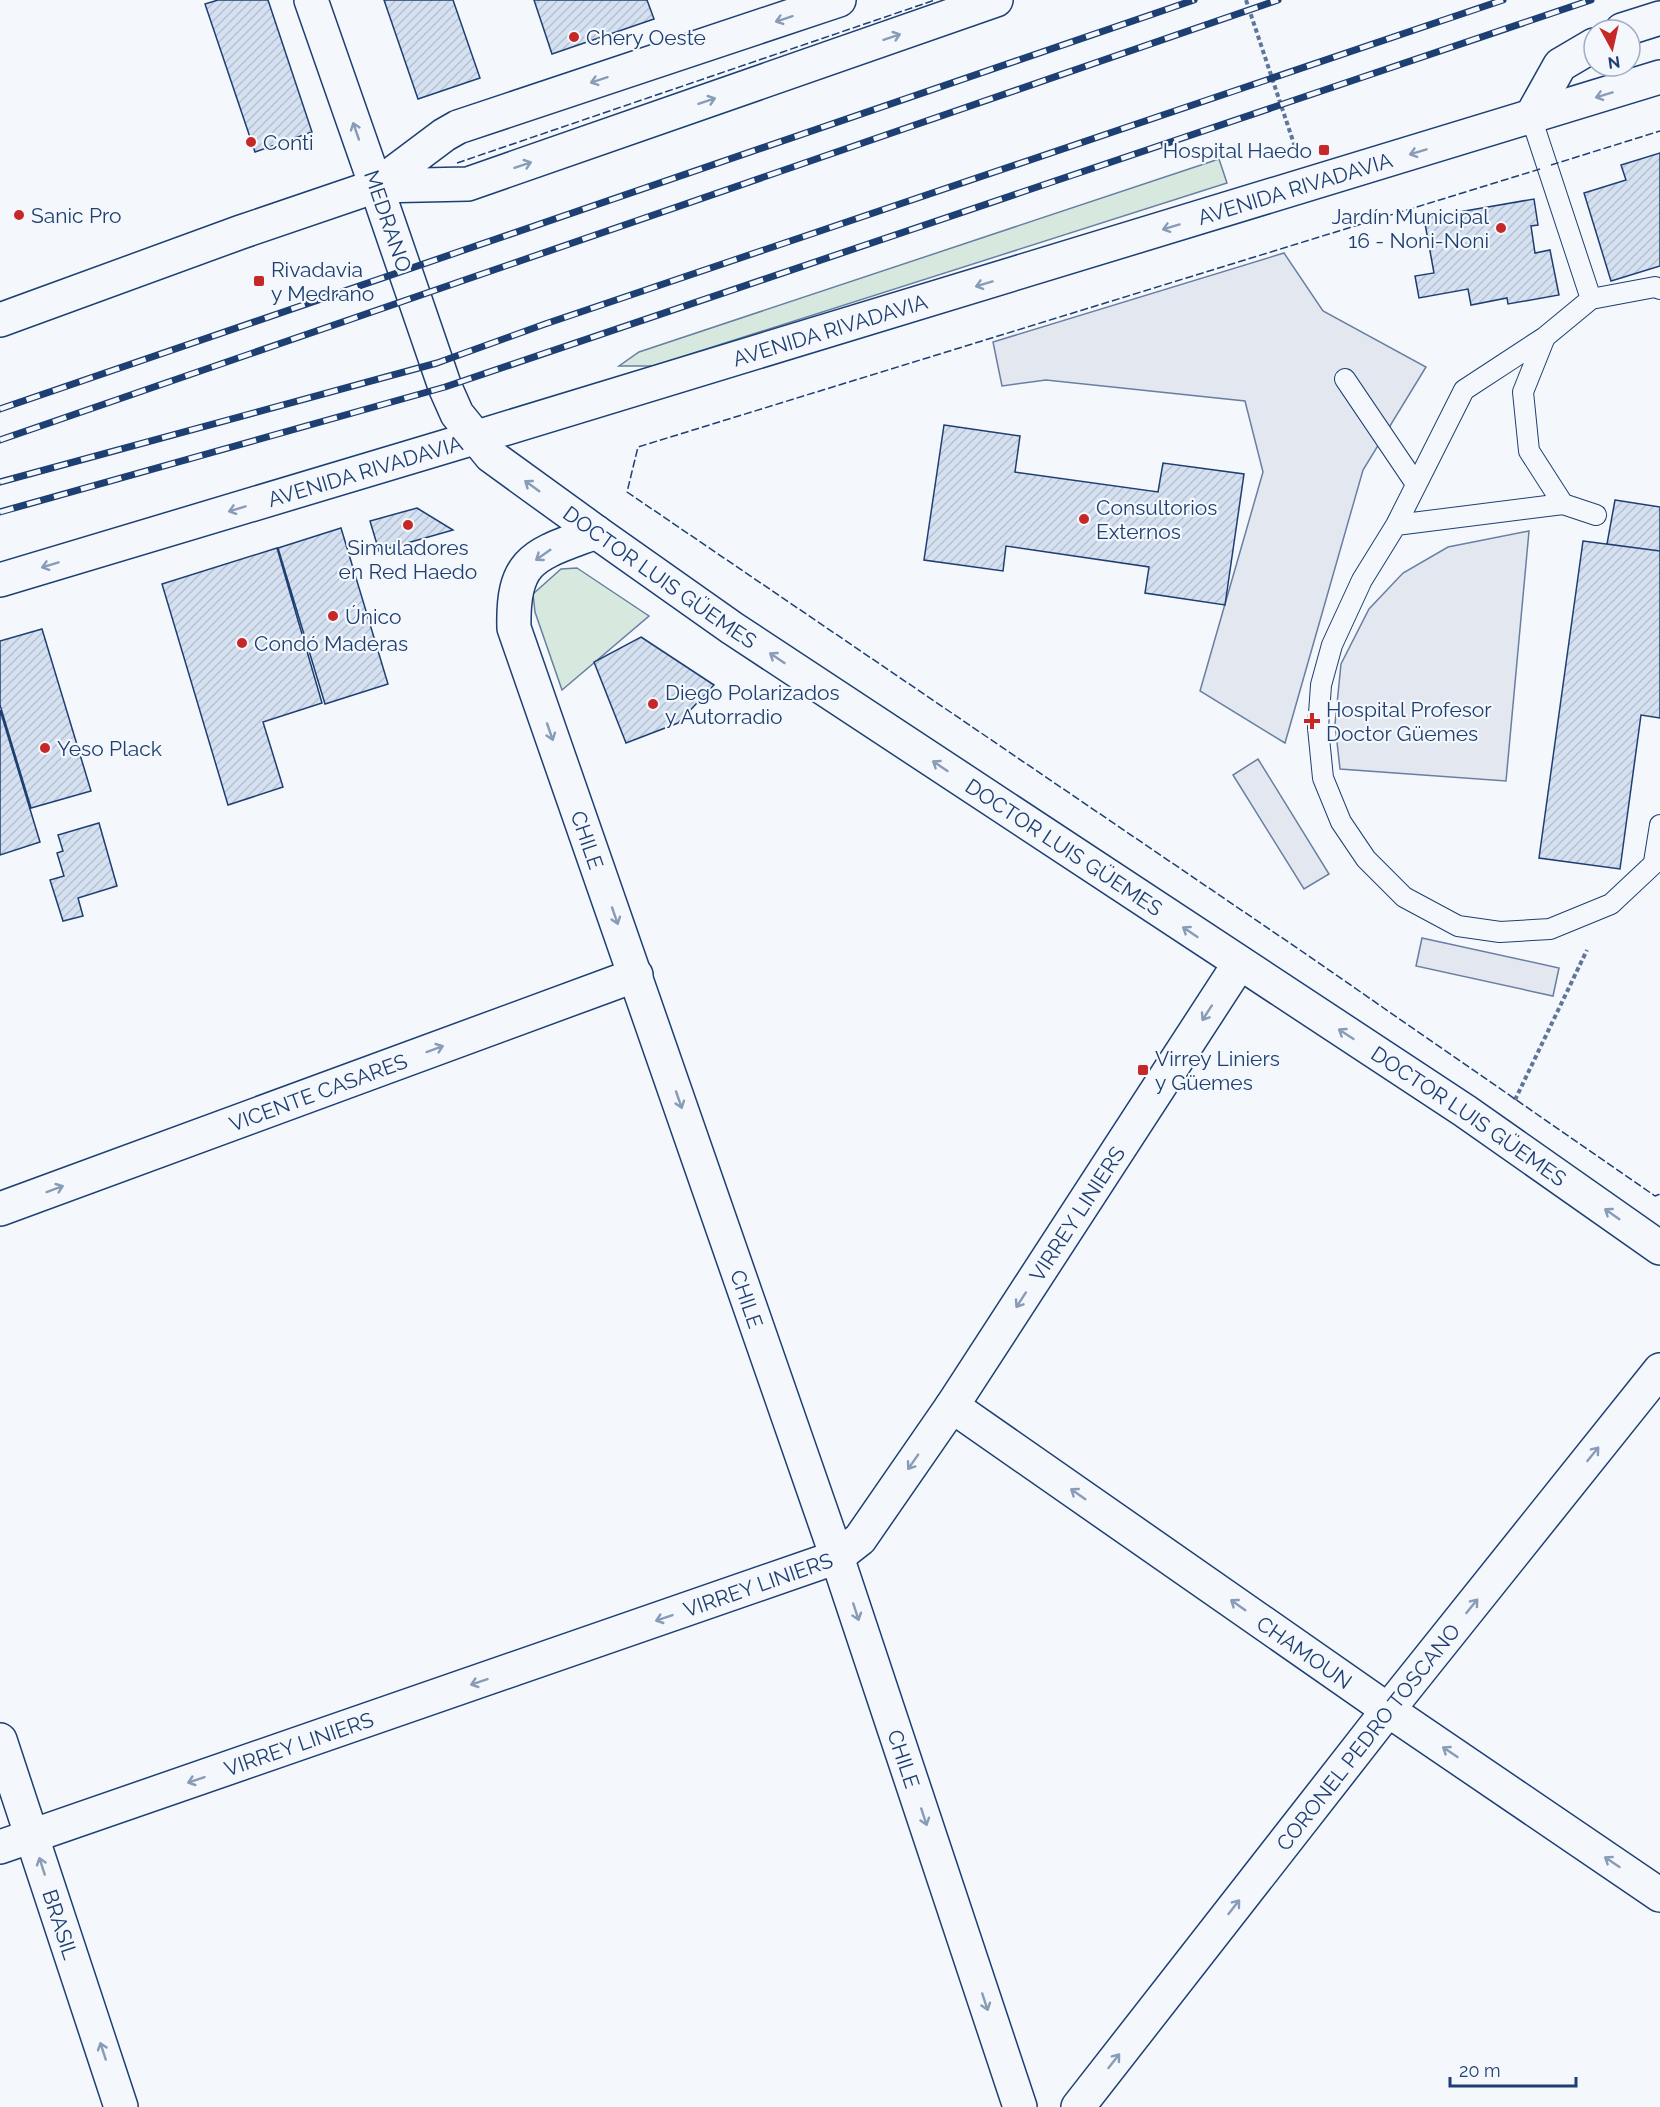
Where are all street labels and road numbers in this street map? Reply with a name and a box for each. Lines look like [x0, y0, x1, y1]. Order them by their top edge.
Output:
street label: AVENIDA RIVADAVIA [1194, 147, 1395, 230]
street label: MEDRANO [359, 167, 417, 275]
street label: AVENIDA RIVADAVIA [730, 288, 930, 371]
street label: AVENIDA RIVADAVIA [265, 430, 465, 512]
street label: DOCTOR LUIS GÜEMES [559, 500, 762, 654]
street label: DOCTOR LUIS GÜEMES [961, 773, 1168, 921]
street label: CHILE [566, 807, 609, 872]
street label: DOCTOR LUIS GÜEMES [1367, 1040, 1572, 1191]
street label: VICENTE CASARES [226, 1048, 411, 1136]
street label: VIRREY LINIERS [1024, 1141, 1130, 1286]
street label: CHILE [726, 1266, 769, 1331]
street label: VIRREY LINIERS [680, 1547, 836, 1622]
street label: CHAMOUN [1252, 1610, 1357, 1694]
street label: CORONEL PEDRO TOSCANO [1271, 1618, 1465, 1855]
street label: VIRREY LINIERS [221, 1706, 377, 1781]
street label: CHILE [883, 1726, 926, 1791]
street label: BRASIL [38, 1886, 84, 1962]

